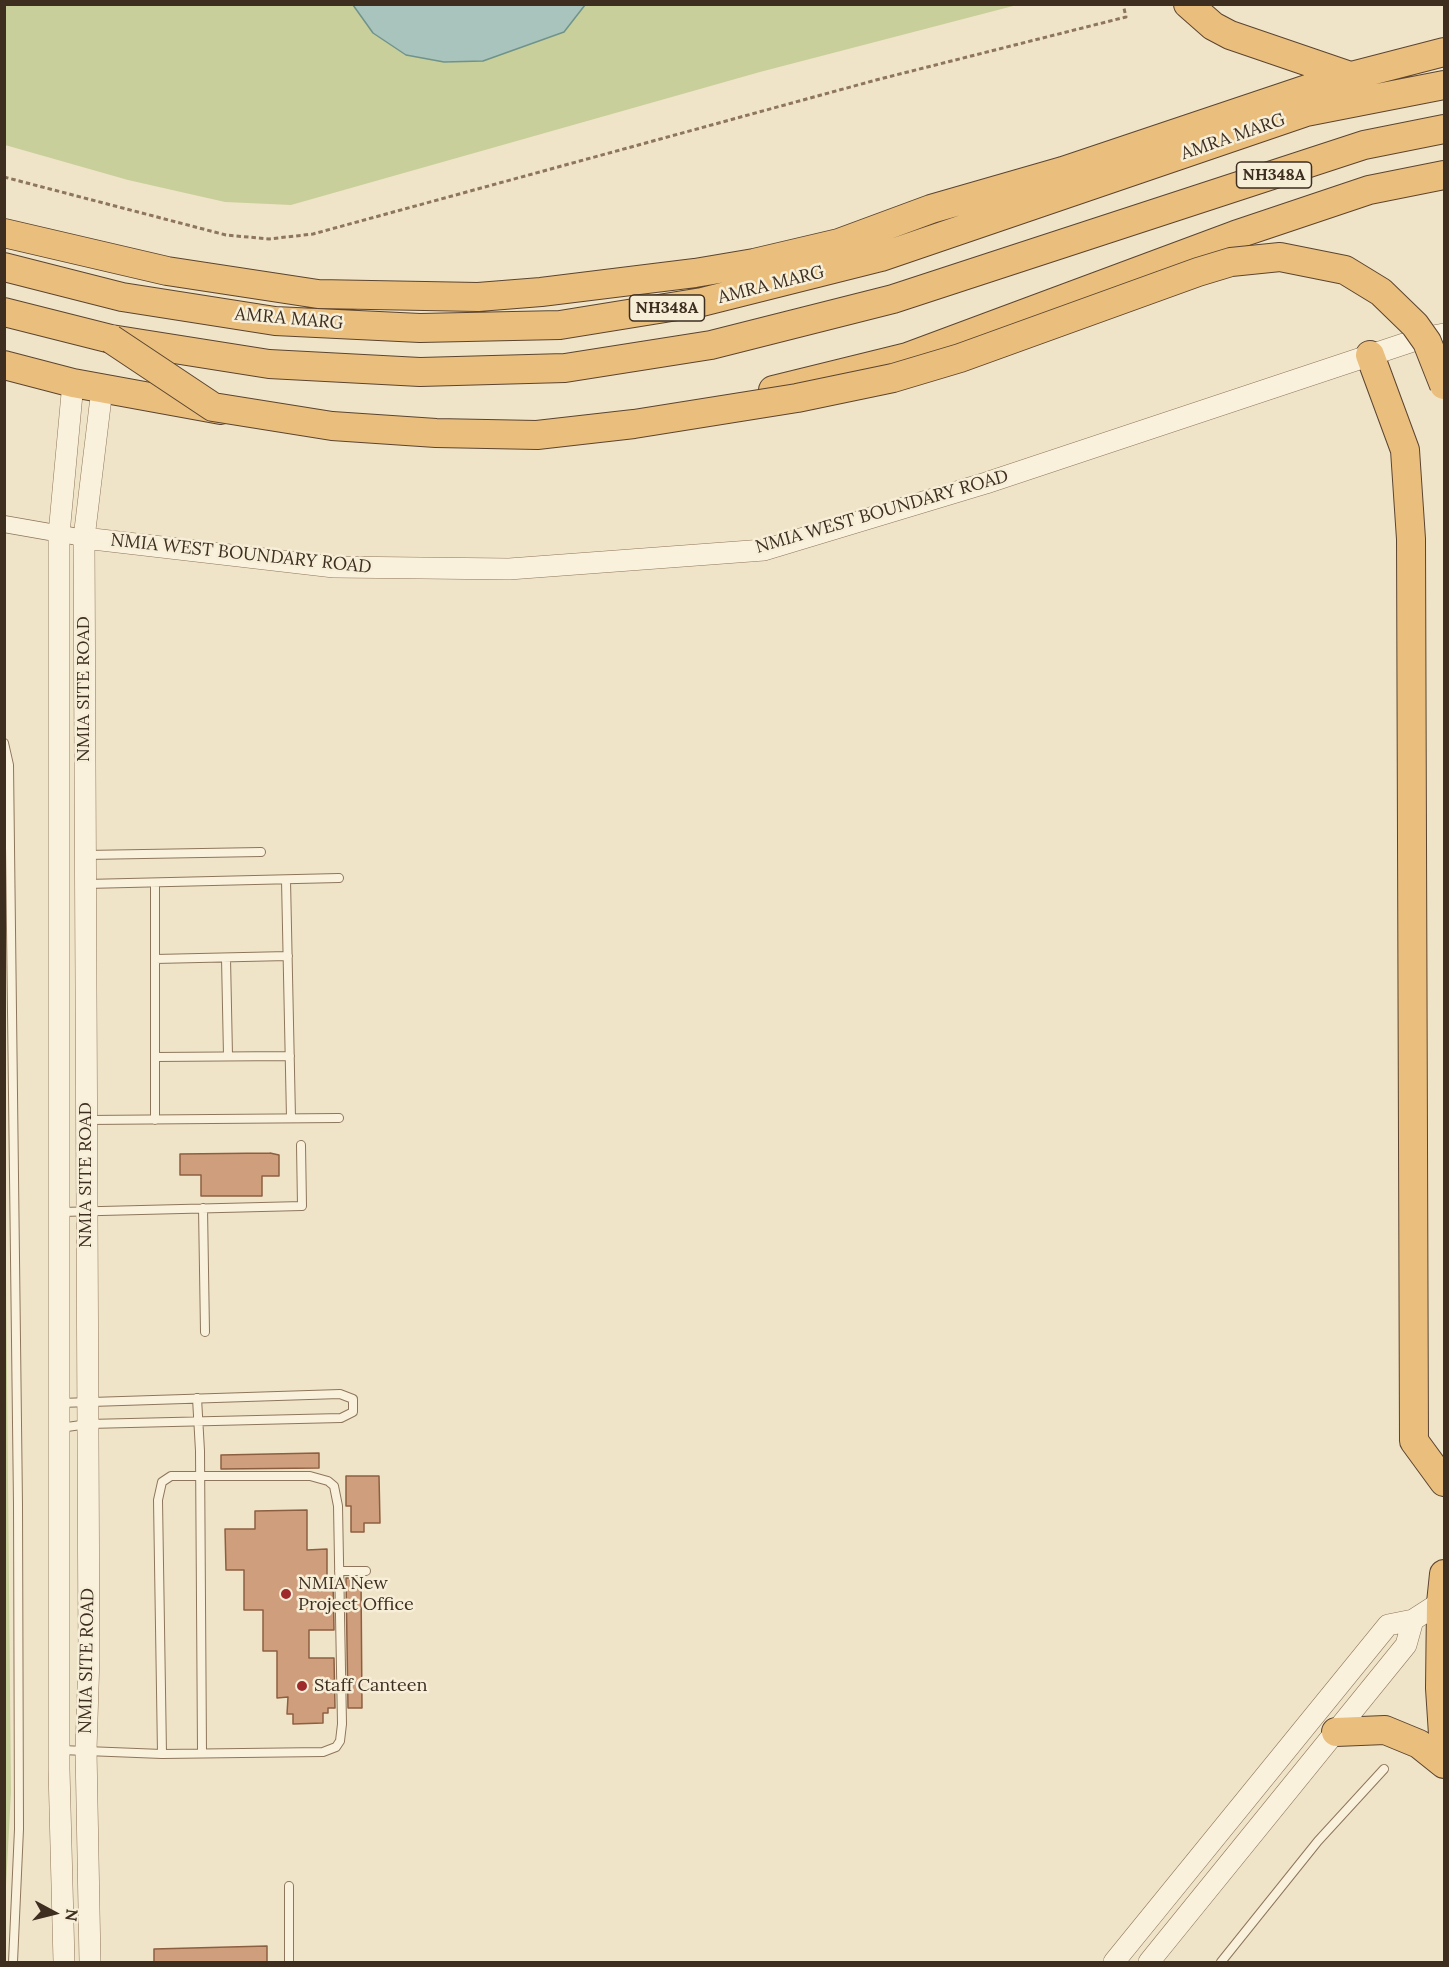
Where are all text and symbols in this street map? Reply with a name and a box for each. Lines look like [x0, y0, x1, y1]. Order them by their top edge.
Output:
street label: AMRA MARG [1178, 109, 1288, 165]
road number: NH348A [1236, 162, 1312, 188]
street label: AMRA MARG [716, 261, 826, 309]
road number: NH348A [630, 295, 704, 321]
street label: AMRA MARG [234, 304, 344, 334]
street label: NMIA WEST BOUNDARY ROAD [753, 465, 1011, 559]
street label: NMIA WEST BOUNDARY ROAD [110, 530, 372, 578]
street label: NMIA SITE ROAD [73, 616, 95, 762]
street label: NMIA SITE ROAD [75, 1102, 97, 1248]
place label: NMIA New Project Office [298, 1573, 414, 1616]
marker: NMIA New Project Office [279, 1587, 293, 1601]
street label: NMIA SITE ROAD [75, 1588, 99, 1734]
place label: Staff Canteen [314, 1675, 427, 1697]
marker: Staff Canteen [295, 1679, 309, 1693]
north arrow [24, 1883, 84, 1943]
text: N [61, 1908, 83, 1923]

